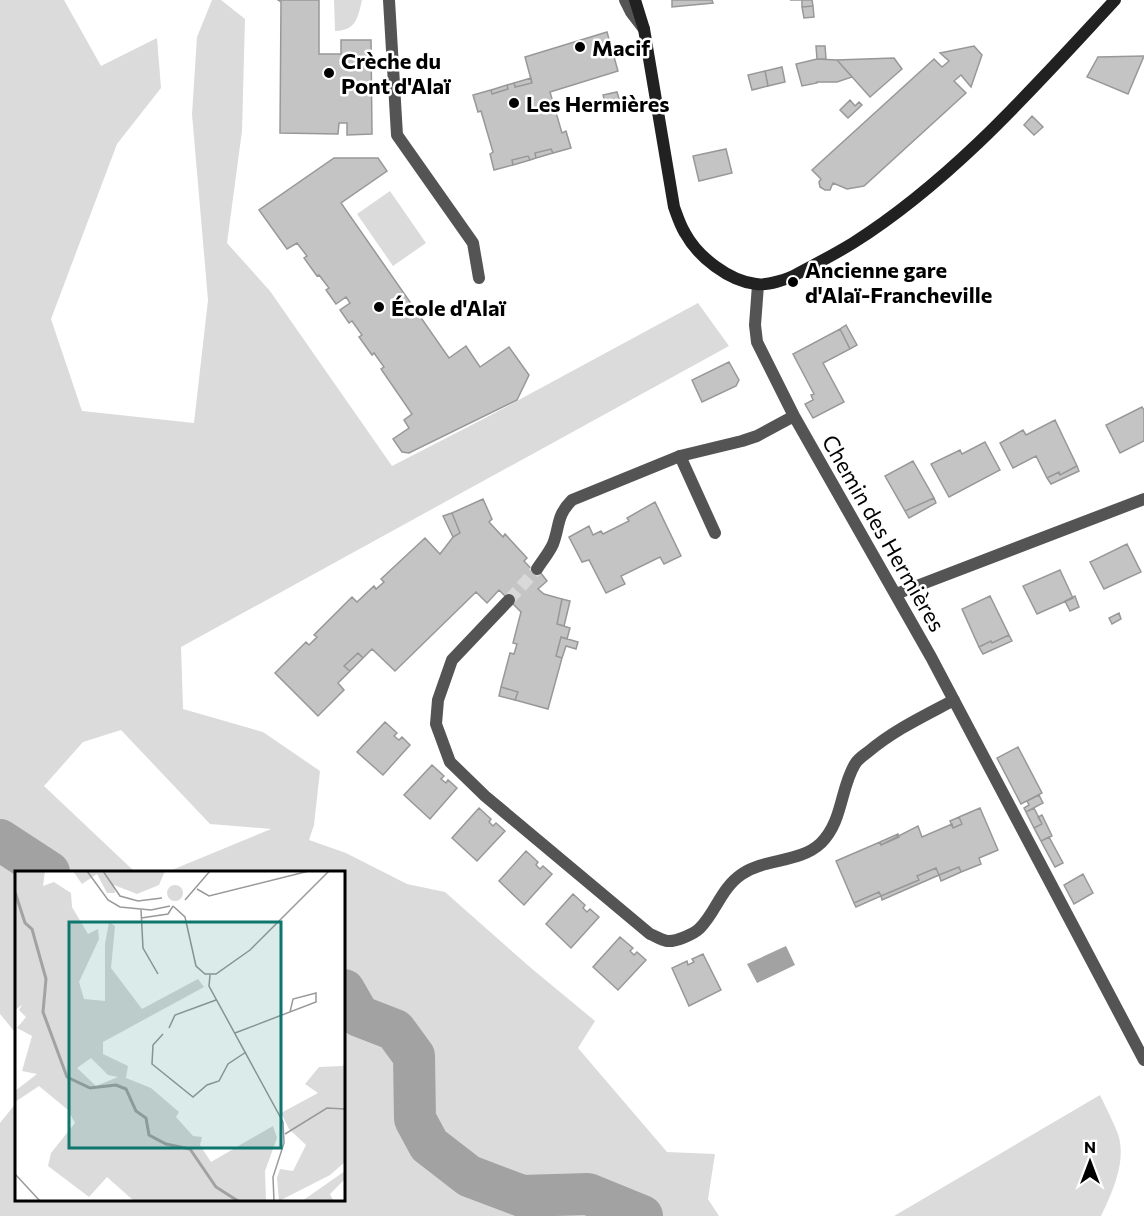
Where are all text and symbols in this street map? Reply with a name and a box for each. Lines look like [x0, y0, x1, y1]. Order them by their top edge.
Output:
place label: Macif [592, 34, 651, 61]
marker: Macif [573, 40, 587, 54]
place label: Crèche du Pont d'Alaï [341, 47, 451, 99]
marker: Crèche du Pont d'Alaï [322, 66, 336, 80]
place label: Les Hermières [526, 90, 670, 117]
marker: Les Hermières [507, 96, 521, 110]
place label: Ancienne gare d'Alaï-Francheville [805, 256, 992, 308]
marker: Ancienne gare d'Alaï-Francheville [786, 275, 800, 289]
place label: École d'Alaï [391, 294, 507, 321]
marker: École d'Alaï [372, 300, 386, 314]
street label: Chemin des Hermières [817, 430, 951, 636]
inset map [15, 871, 345, 1201]
north arrow [1060, 1132, 1120, 1192]
text: N [1084, 1137, 1096, 1156]

